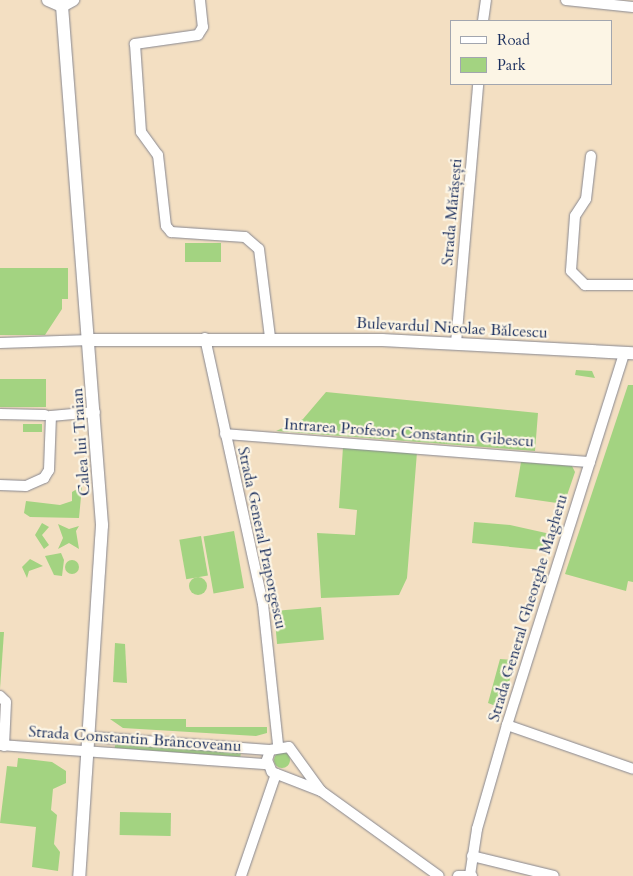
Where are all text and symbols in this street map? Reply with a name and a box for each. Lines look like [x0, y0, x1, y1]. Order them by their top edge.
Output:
legend [450, 20, 613, 85]
text: Road [497, 30, 530, 50]
text: Park [497, 55, 526, 75]
street label: Strada Mărășești [438, 158, 466, 266]
street label: Bulevardul Nicolae Bălcescu [356, 313, 548, 343]
street label: Calea lui Traian [68, 387, 94, 497]
street label: Intrarea Profesor Constantin Gibescu [283, 415, 535, 451]
street label: Strada General Praporgescu [233, 445, 291, 631]
street label: Strada General Gheorghe Magheru [484, 492, 572, 724]
street label: Strada Constantin Brâncoveanu [28, 722, 242, 756]

